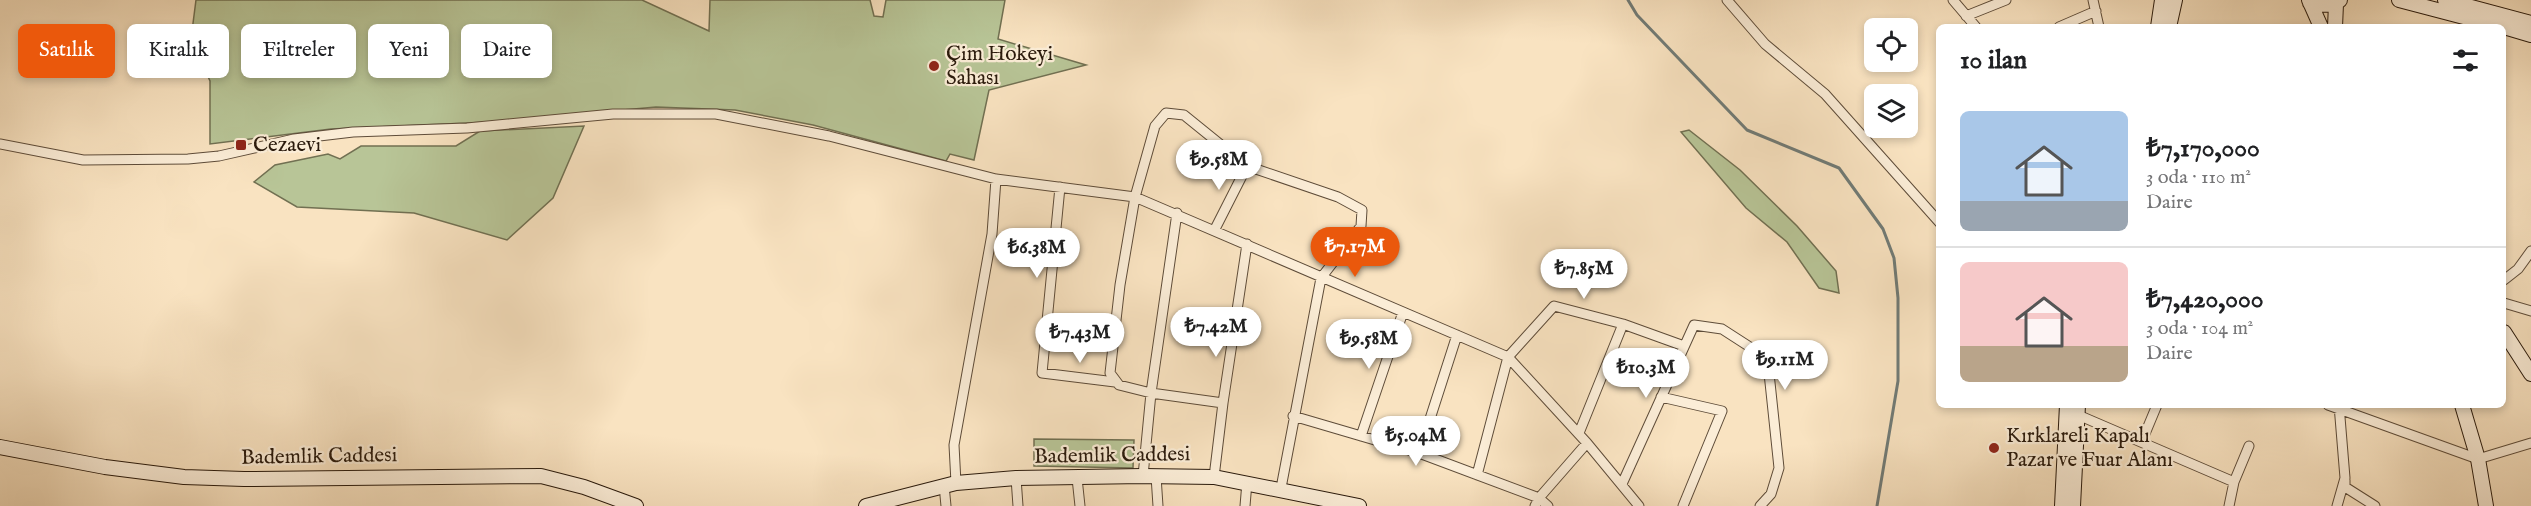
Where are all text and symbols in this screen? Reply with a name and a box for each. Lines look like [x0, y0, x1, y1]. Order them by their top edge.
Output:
map controls [1864, 18, 1918, 138]
button: locate [1864, 18, 1918, 72]
chip: Satılık [18, 24, 115, 78]
chip: Kiralık [127, 24, 229, 78]
chip: Filtreler [241, 24, 356, 78]
chip: Yeni [368, 24, 449, 78]
chip: Daire [461, 24, 552, 78]
place label: Çim Hokeyi Sahası [946, 41, 1053, 92]
text: 10 ilan [1960, 44, 2027, 77]
icon: filters [2449, 44, 2482, 77]
marker: Çim Hokeyi Sahası [927, 59, 941, 73]
button: layers [1864, 84, 1918, 138]
place label: Cezaevi [253, 132, 321, 159]
text: ₺7,170,000 [2146, 132, 2260, 165]
icon: home [2008, 135, 2080, 207]
marker: Cezaevi [234, 138, 248, 152]
pin: ₺9.58M [1170, 140, 1268, 191]
text: ₺9.58M [1190, 147, 1248, 172]
text: 3 oda · 110 m² [2146, 165, 2251, 190]
text: Daire [2146, 190, 2193, 215]
pin: ₺7.17M [1306, 227, 1404, 278]
pin: ₺6.38M [988, 228, 1086, 279]
text: ₺7.17M [1325, 234, 1385, 259]
text: ₺6.38M [1008, 235, 1066, 260]
pin: ₺7.85M [1535, 249, 1633, 300]
text: ₺7.85M [1555, 256, 1613, 281]
text: ₺7,420,000 [2146, 283, 2264, 316]
icon: home [2008, 286, 2080, 358]
pin: ₺7.42M [1167, 307, 1265, 358]
pin: ₺7.43M [1031, 313, 1129, 364]
text: ₺7.42M [1184, 314, 1248, 339]
text: 3 oda · 104 m² [2146, 316, 2253, 341]
pin: ₺9.58M [1320, 319, 1418, 370]
text: ₺7.43M [1049, 320, 1111, 345]
text: ₺9.58M [1340, 326, 1398, 351]
pin: ₺9.11M [1736, 340, 1834, 391]
text: Daire [2146, 341, 2193, 366]
text: ₺9.11M [1756, 347, 1814, 372]
pin: ₺10.3M [1597, 348, 1695, 399]
text: ₺10.3M [1616, 355, 1676, 380]
pin: ₺5.04M [1367, 416, 1465, 467]
text: ₺5.04M [1385, 423, 1447, 448]
place label: Kırklareli Kapalı Pazar ve Fuar Alanı [2006, 423, 2173, 474]
street label: Bademlik Caddesi [1034, 441, 1190, 471]
marker: Kırklareli Kapalı Pazar ve Fuar Alanı [1987, 441, 2001, 455]
street label: Bademlik Caddesi [241, 442, 397, 472]

